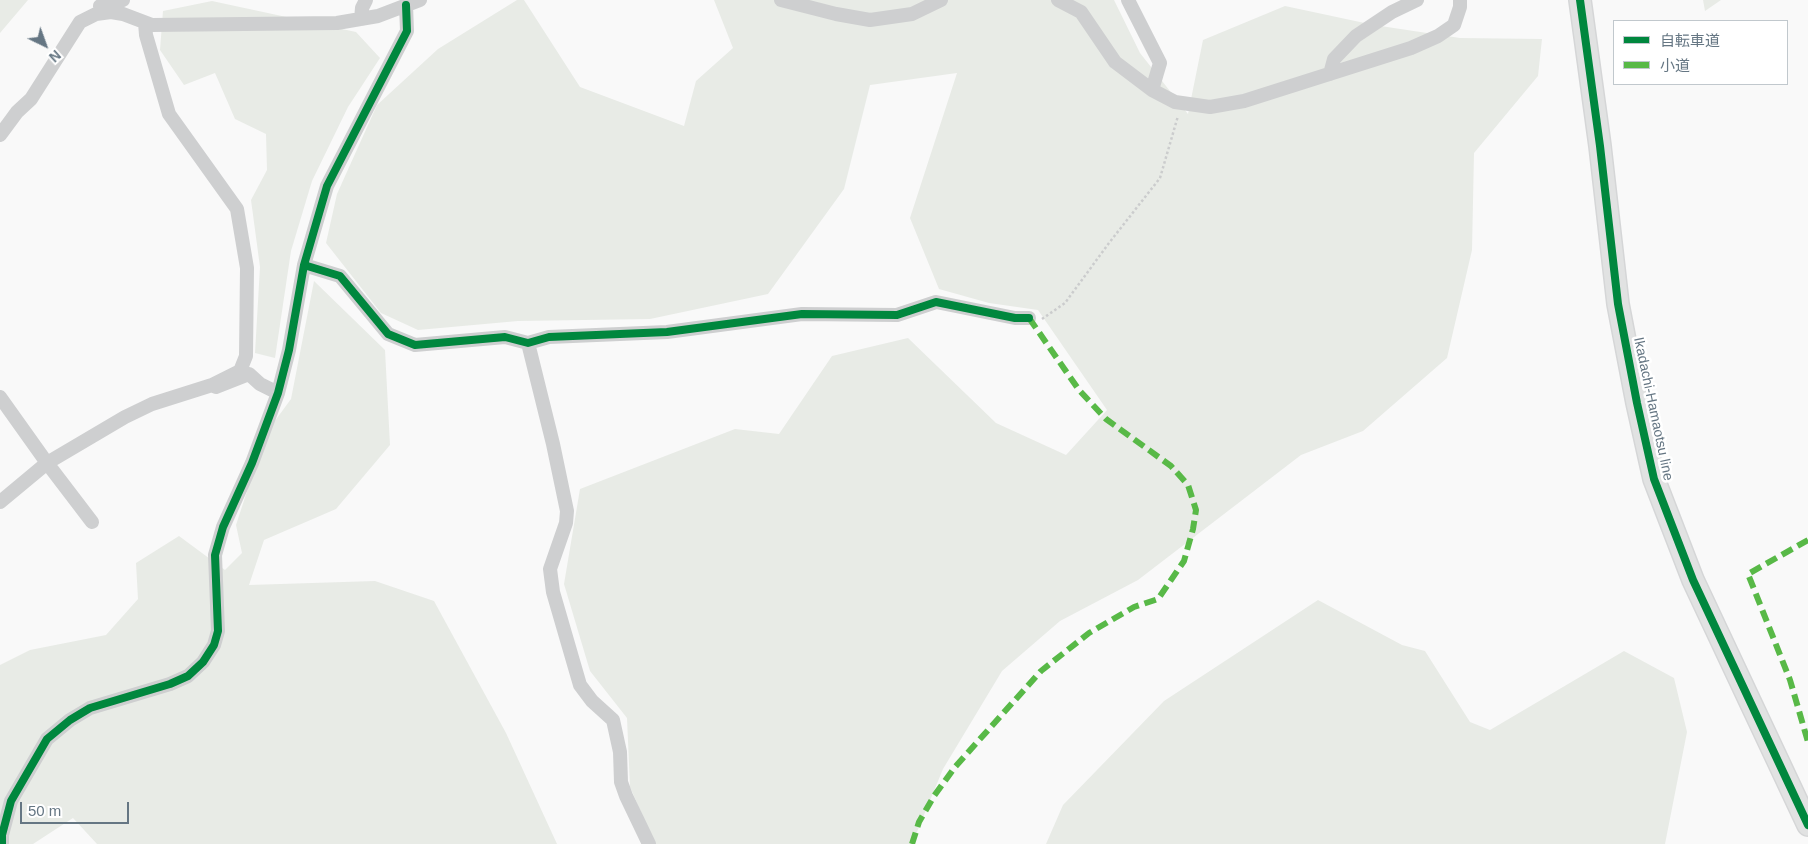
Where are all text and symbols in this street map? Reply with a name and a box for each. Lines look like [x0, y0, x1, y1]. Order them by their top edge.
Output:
north arrow [20, 20, 70, 70]
legend [1613, 20, 1788, 85]
text: 自転車道 [1660, 32, 1720, 49]
text: N [46, 47, 64, 65]
text: 小道 [1660, 57, 1690, 74]
street label: Ikadachi-Hamaotsu line [1630, 336, 1676, 482]
scale bar [22, 792, 131, 824]
text: 50 m [28, 802, 61, 819]

